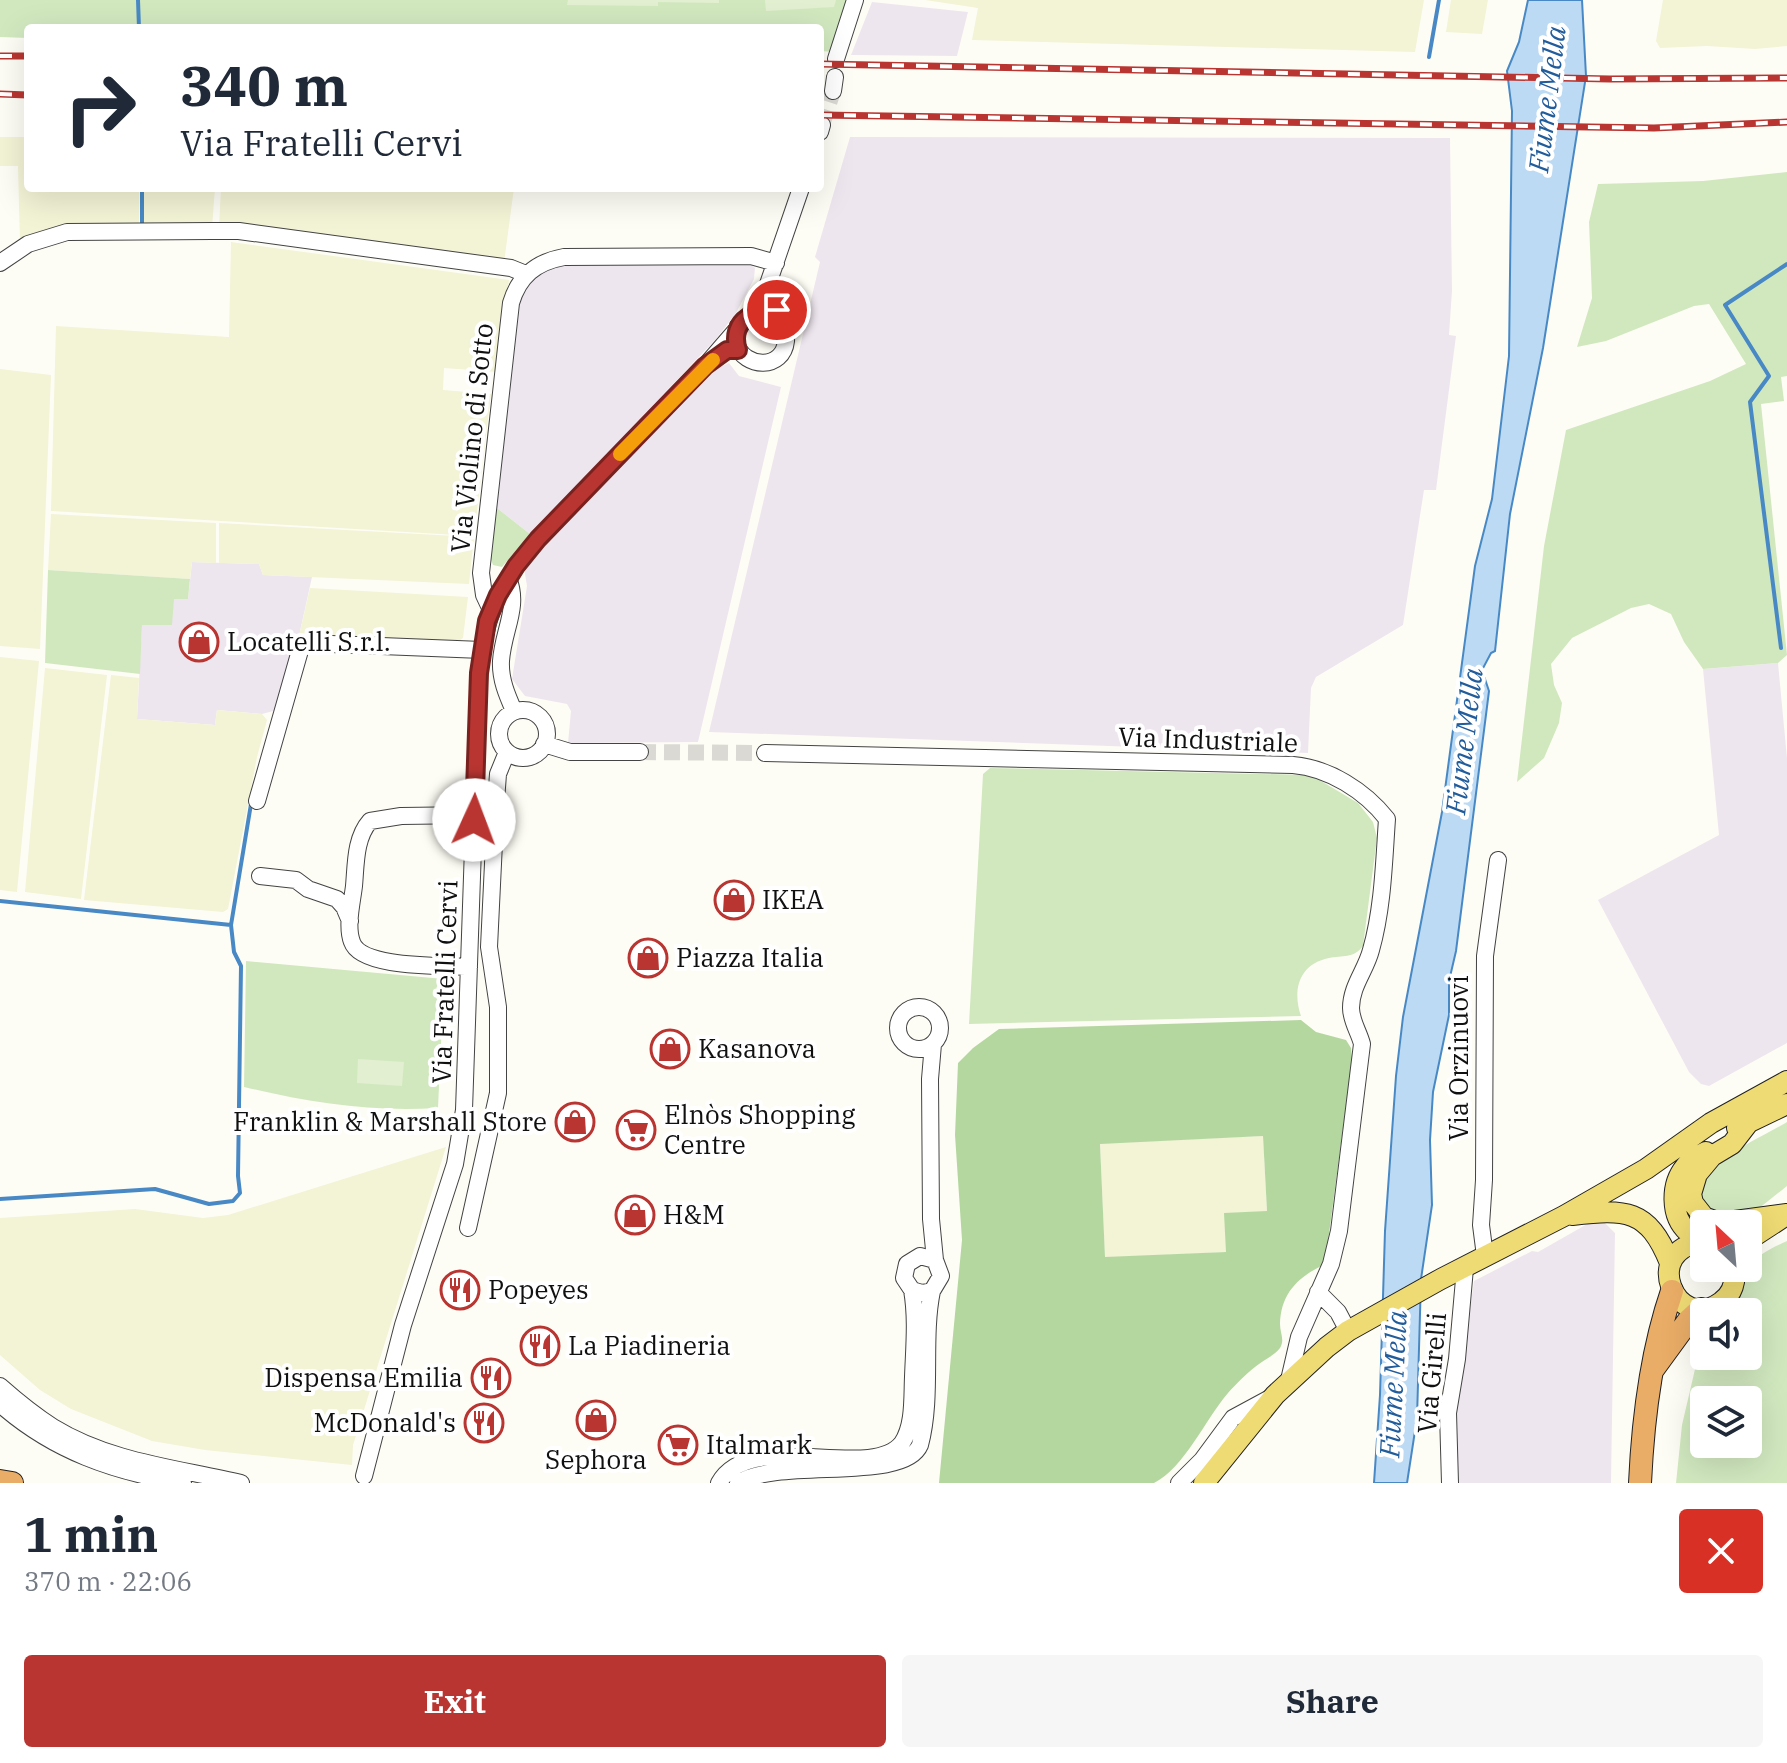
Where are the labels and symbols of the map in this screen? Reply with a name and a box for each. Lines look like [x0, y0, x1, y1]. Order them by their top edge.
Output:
water label: Fiume Mella [1519, 24, 1574, 175]
pin [743, 276, 811, 344]
street label: Via Violino di Sotto [442, 321, 500, 554]
shop icon: Locatelli S.r.l. [178, 621, 220, 663]
place label: Locatelli S.r.l. [227, 624, 391, 658]
water label: Fiume Mella [1436, 666, 1491, 817]
street label: Via Industriale [1117, 719, 1299, 759]
position arrow [432, 778, 516, 862]
street label: Via Fratelli Cervi [423, 879, 465, 1085]
shop icon: IKEA [713, 879, 755, 921]
place label: IKEA [762, 882, 824, 916]
shop icon: Piazza Italia [627, 937, 669, 979]
place label: Piazza Italia [676, 940, 824, 974]
street label: Via Orzinuovi [1441, 975, 1475, 1141]
shop icon: Kasanova [649, 1028, 691, 1070]
place label: Kasanova [698, 1031, 816, 1065]
place label: Elnòs Shopping Centre [664, 1097, 855, 1161]
shop icon: Franklin & Marshall Store [554, 1101, 596, 1143]
place label: Franklin & Marshall Store [233, 1104, 547, 1138]
supermarket icon: Elnòs Shopping Centre [615, 1109, 657, 1151]
shop icon: H&M [614, 1194, 656, 1236]
place label: H&M [663, 1197, 725, 1231]
north arrow [1690, 1210, 1762, 1282]
restaurant icon: Popeyes [439, 1269, 481, 1311]
place label: Popeyes [488, 1272, 589, 1306]
water label: Fiume Mella [1370, 1309, 1415, 1459]
street label: Via Girelli [1409, 1311, 1453, 1435]
restaurant icon: La Piadineria [519, 1325, 561, 1367]
place label: La Piadineria [568, 1328, 731, 1362]
restaurant icon: Dispensa Emilia [470, 1357, 512, 1399]
place label: Dispensa Emilia [264, 1360, 463, 1394]
shop icon: Sephora [575, 1399, 617, 1441]
restaurant icon: McDonald's [463, 1402, 505, 1444]
place label: McDonald's [314, 1405, 456, 1439]
supermarket icon: Italmark [657, 1424, 699, 1466]
place label: Italmark [706, 1427, 812, 1461]
place label: Sephora [545, 1442, 647, 1476]

